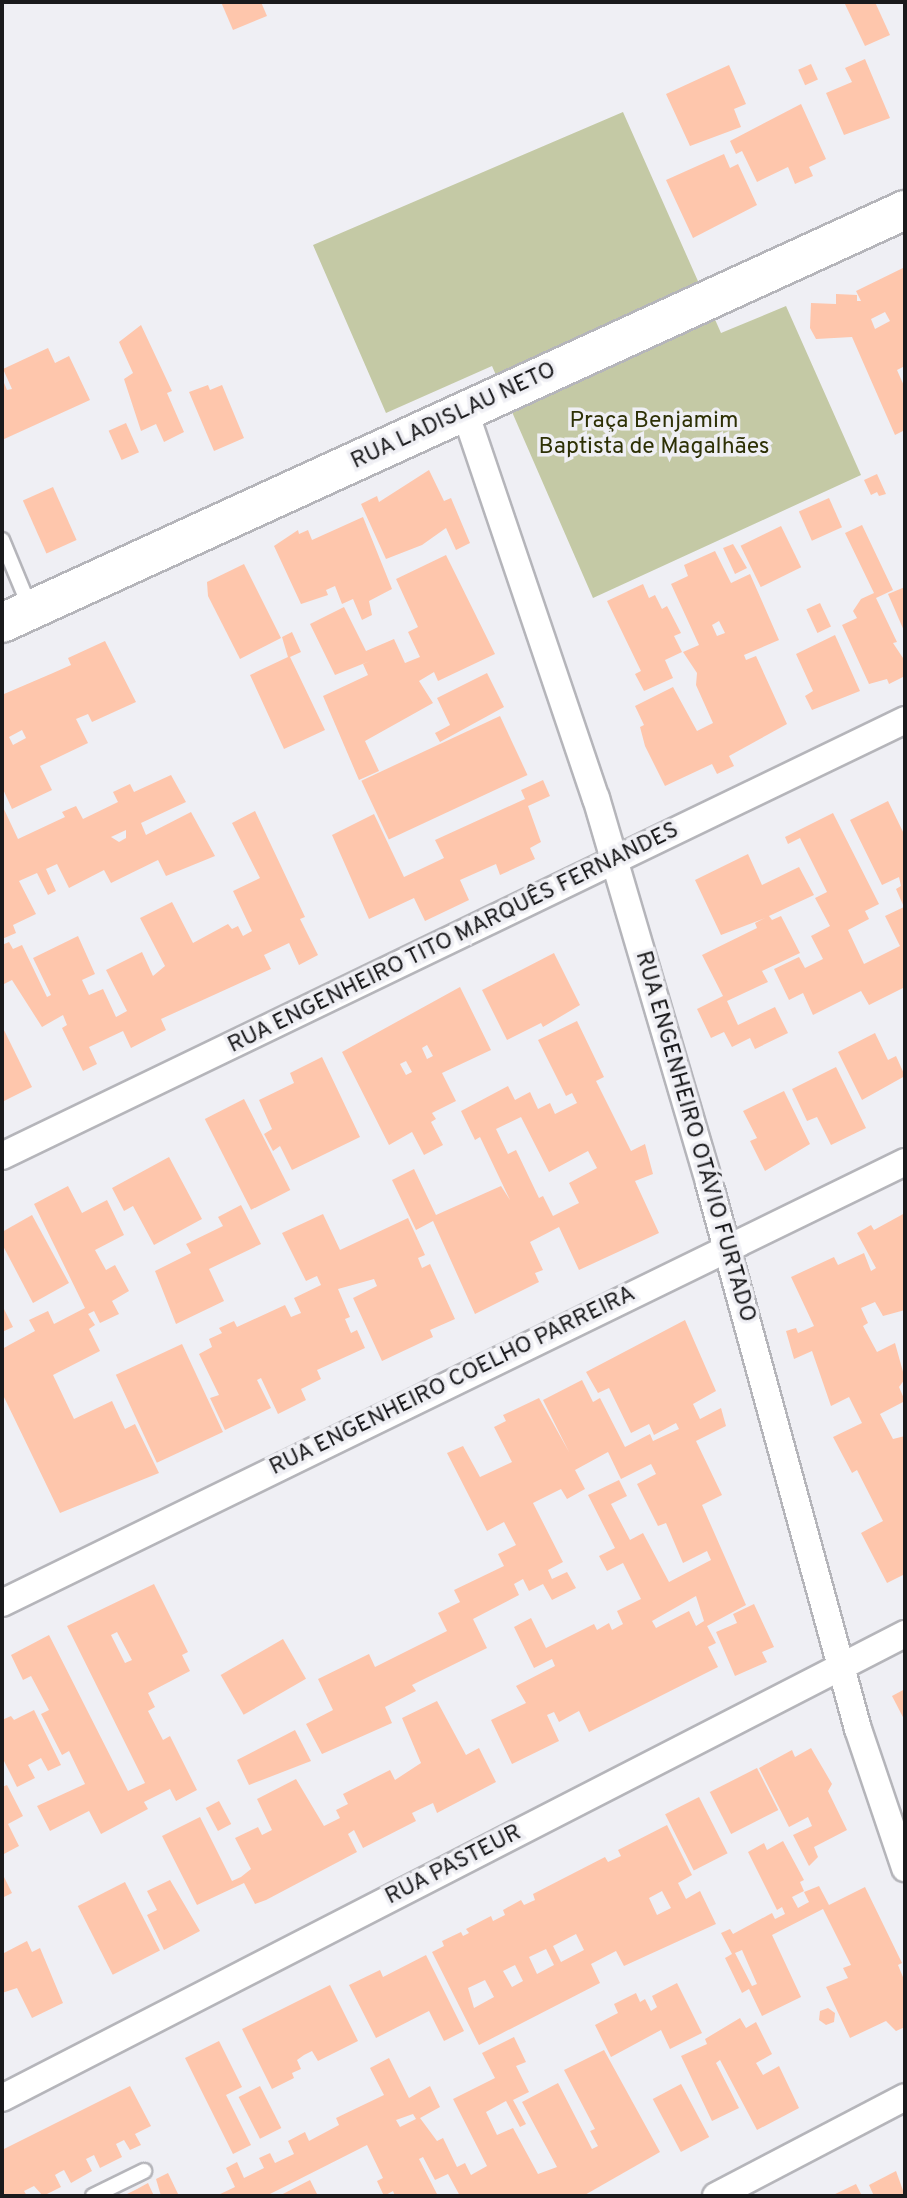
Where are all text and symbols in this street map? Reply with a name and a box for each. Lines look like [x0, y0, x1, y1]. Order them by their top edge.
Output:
street label: RUA LADISLAU NETO [347, 357, 561, 477]
park label: Praça Benjamim Baptista de Magalhães [538, 408, 770, 462]
street label: RUA ENGENHEIRO TITO MARQUÊS FERNANDES [223, 817, 685, 1061]
street label: RUA ENGENHEIRO OTÁVIO FURTADO [628, 948, 760, 1326]
street label: RUA ENGENHEIRO COELHO PARREIRA [265, 1281, 641, 1483]
street label: RUA PASTEUR [381, 1820, 527, 1912]

